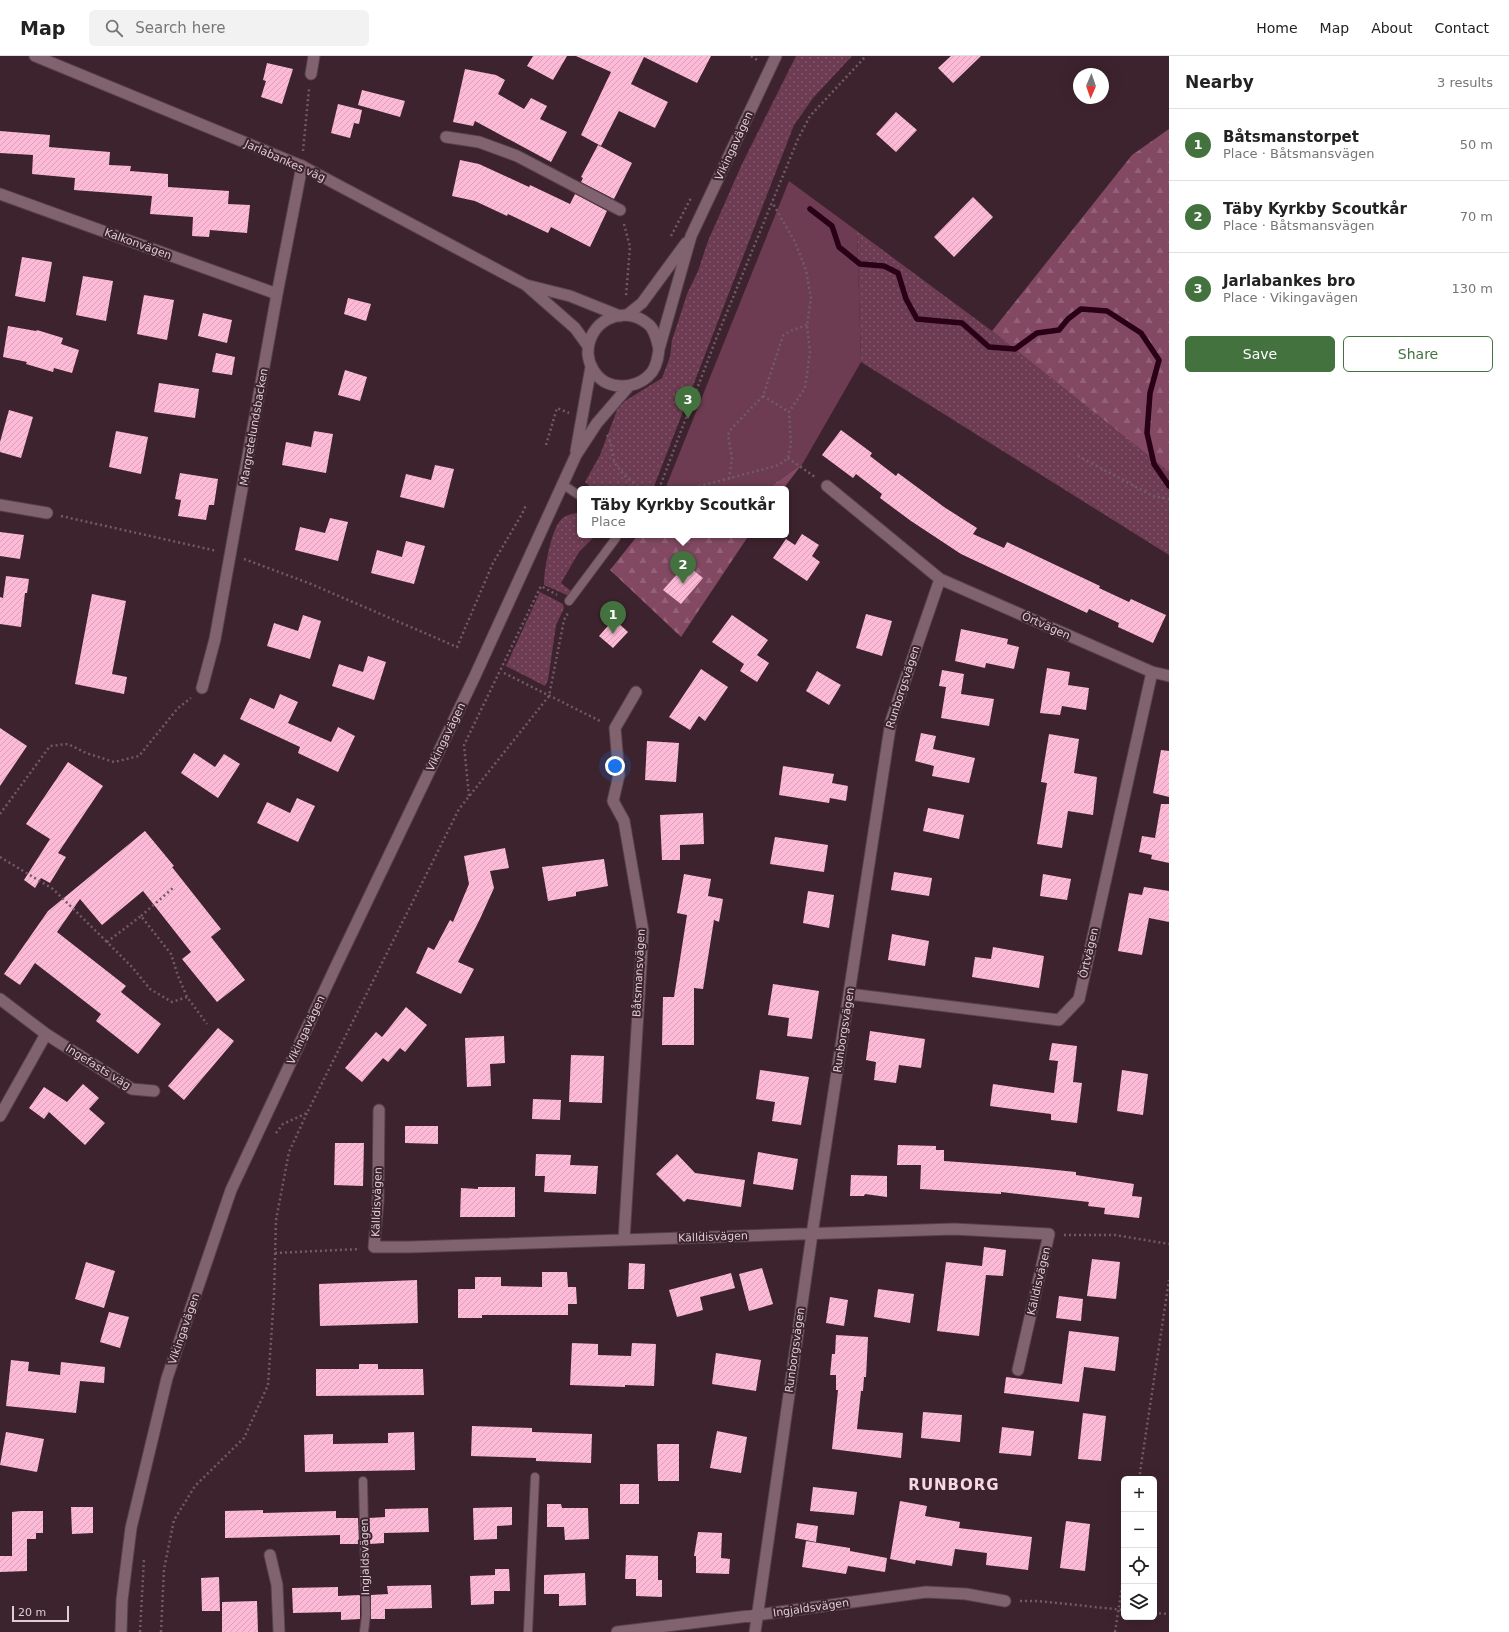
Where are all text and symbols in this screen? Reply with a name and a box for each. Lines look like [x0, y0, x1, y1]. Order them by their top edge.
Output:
search box [89, 10, 369, 46]
text: Map [20, 17, 65, 39]
icon: search [103, 17, 125, 39]
text: Search here [135, 19, 225, 37]
text: Home [1256, 20, 1298, 36]
text: Map [1320, 20, 1349, 36]
text: About [1371, 20, 1413, 36]
text: Contact [1435, 20, 1489, 36]
north arrow [1073, 68, 1109, 104]
text: Nearby [1185, 72, 1254, 92]
text: 3 results [1437, 75, 1493, 90]
street label: Vikingavägen [712, 110, 756, 182]
text: Båtsmanstorpet [1223, 128, 1359, 146]
street label: Jarlabankes väg [242, 137, 327, 185]
text: 1 [1193, 137, 1203, 152]
text: 50 m [1460, 137, 1493, 152]
text: Place · Båtsmansvägen [1223, 146, 1375, 161]
text: Täby Kyrkby Scoutkår [1223, 200, 1407, 218]
text: 2 [1193, 209, 1203, 224]
text: 70 m [1460, 209, 1493, 224]
text: Place · Båtsmansvägen [1223, 218, 1375, 233]
street label: Kalkonvägen [103, 226, 173, 262]
text: Jarlabankes bro [1223, 272, 1355, 290]
text: 3 [1193, 281, 1203, 296]
text: 130 m [1451, 281, 1493, 296]
text: Place · Vikingavägen [1223, 290, 1358, 305]
button: Save [1185, 336, 1335, 372]
button: Share [1343, 336, 1493, 372]
street label: Margretelundsbacken [237, 367, 271, 487]
pin: 3 [675, 386, 701, 419]
popup [577, 486, 789, 538]
text: Täby Kyrkby Scoutkår [591, 496, 775, 514]
text: Place [591, 514, 626, 529]
pin: 2 [670, 551, 696, 584]
pin: 1 [600, 601, 626, 634]
street label: Örtvägen [1020, 610, 1072, 642]
street label: Runborgsvägen [884, 644, 922, 730]
street label: Vikingavägen [424, 701, 468, 773]
your location [605, 756, 625, 776]
street label: Örtvägen [1077, 926, 1101, 980]
street label: Båtsmansvägen [630, 928, 648, 1018]
street label: Runborgsvägen [831, 987, 857, 1073]
street label: Vikingavägen [284, 994, 328, 1066]
street label: Ingefasts väg [63, 1042, 133, 1092]
street label: Källdisvägen [369, 1167, 385, 1237]
street label: Källdisvägen [678, 1229, 748, 1245]
street label: Källdisvägen [1025, 1246, 1053, 1316]
street label: Vikingavägen [166, 1292, 202, 1366]
street label: Runborgsvägen [783, 1307, 807, 1393]
district label: RUNBORG [908, 1476, 1000, 1494]
map controls [1121, 1476, 1157, 1620]
button: + [1121, 1476, 1157, 1512]
button: − [1121, 1512, 1157, 1548]
street label: Ingjaldsvägen [358, 1519, 372, 1595]
button: locate [1121, 1548, 1157, 1584]
button: layers [1121, 1584, 1157, 1620]
street label: Ingjaldsvägen [772, 1596, 850, 1620]
scale bar [12, 1604, 69, 1623]
text: 20 m [18, 1606, 46, 1619]

